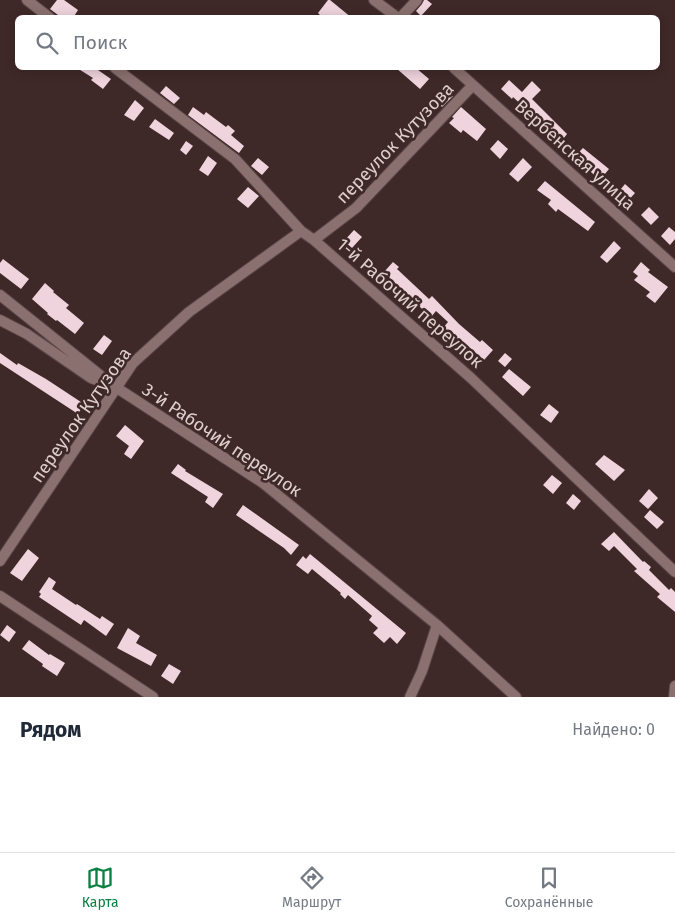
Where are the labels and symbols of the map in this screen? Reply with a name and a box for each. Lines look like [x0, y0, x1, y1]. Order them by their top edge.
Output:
street label: переулок Кутузова [332, 78, 458, 208]
street label: Вербенская улица [510, 95, 640, 215]
street label: 1-й Рабочий переулок [332, 233, 488, 373]
street label: переулок Кутузова [26, 343, 136, 487]
street label: 3-й Рабочий переулок [138, 378, 307, 502]

